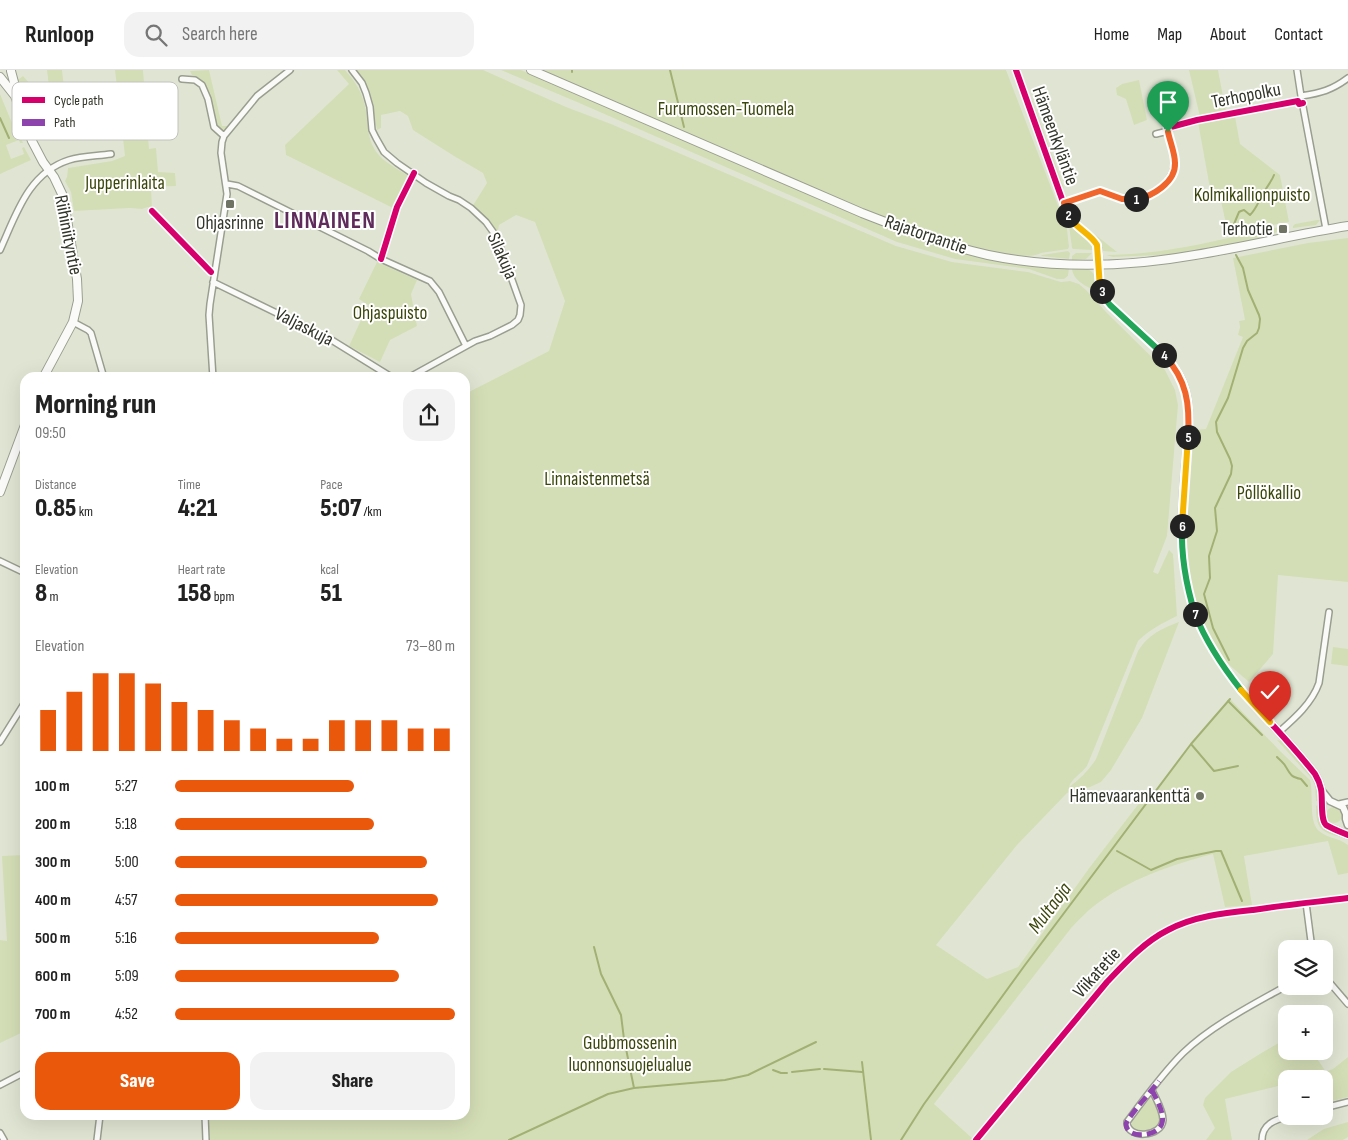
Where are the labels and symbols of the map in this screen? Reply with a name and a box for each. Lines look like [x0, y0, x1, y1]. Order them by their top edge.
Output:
street label: Terhopolku [1209, 78, 1283, 114]
pin [1147, 81, 1189, 132]
legend [12, 82, 178, 140]
street label: Hämeenkyläntie [1027, 84, 1083, 188]
text: Cycle path [54, 92, 104, 109]
park label: Furumossen-Tuomela [658, 98, 794, 121]
text: Path [54, 114, 75, 131]
park label: Jupperinlaita [84, 172, 165, 195]
park label: Kolmikallionpuisto [1194, 184, 1310, 207]
pin: 1 [1124, 186, 1148, 212]
street label: Riihiniityntie [49, 193, 87, 277]
marker: Ohjasrinne [224, 198, 236, 210]
pin: 2 [1056, 202, 1080, 228]
district label: LINNAINEN [274, 206, 376, 235]
street label: Rajatorpantie [882, 210, 970, 260]
place label: Ohjasrinne [196, 212, 264, 235]
place label: Terhotie [1220, 218, 1273, 241]
marker: Terhotie [1277, 223, 1289, 235]
street label: Silakuja [482, 229, 522, 283]
pin: 3 [1090, 278, 1114, 304]
park label: Ohjaspuisto [353, 302, 427, 325]
street label: Valjaskuja [271, 303, 337, 351]
pin: 4 [1152, 342, 1176, 368]
pin: 5 [1176, 424, 1200, 450]
park label: Linnaistenmetsä [544, 468, 650, 491]
park label: Pöllökallio [1237, 482, 1301, 505]
pin: 6 [1170, 514, 1194, 538]
pin: 7 [1182, 602, 1208, 626]
pin [1249, 671, 1291, 722]
place label: Hämevaarankenttä [1069, 785, 1190, 808]
marker: Hämevaarankenttä [1194, 790, 1206, 802]
water label: Multaoja [1023, 878, 1077, 938]
street label: Viikatetie [1068, 943, 1126, 1003]
park label: Gubbmossenin luonnonsuojelualue [568, 1032, 692, 1077]

